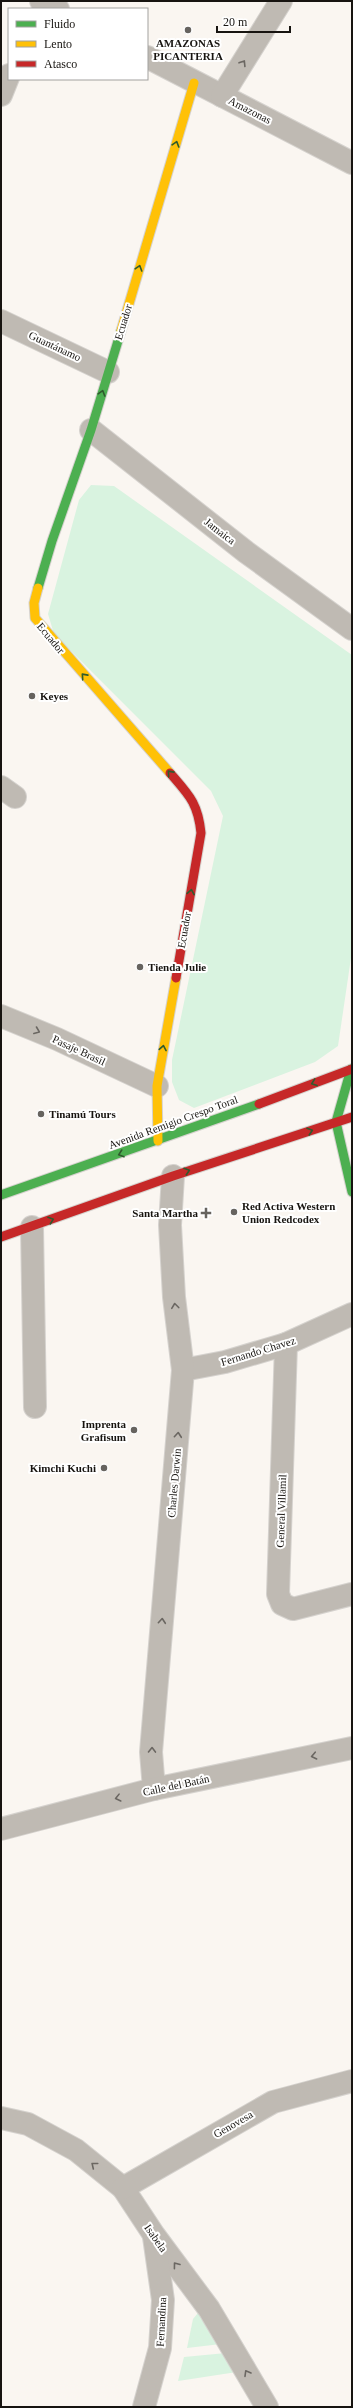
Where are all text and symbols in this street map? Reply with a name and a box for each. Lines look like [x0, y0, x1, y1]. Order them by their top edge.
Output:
legend [8, 8, 148, 80]
scale bar [217, 8, 290, 34]
text: 20 m [223, 15, 248, 29]
text: Fluido [44, 17, 75, 31]
marker: AMAZONAS PICANTERIA [183, 25, 193, 35]
text: Lento [44, 37, 72, 51]
place label: AMAZONAS PICANTERIA [153, 37, 223, 62]
text: Atasco [44, 57, 77, 71]
one-way arrow [238, 60, 246, 67]
street label: Amazonas [227, 94, 273, 126]
one-way arrow [171, 140, 180, 147]
one-way arrow [134, 265, 143, 272]
street label: Ecuador [112, 302, 134, 341]
street label: Guantánamo [27, 329, 83, 364]
one-way arrow [97, 390, 106, 397]
street label: Jamaica [202, 515, 238, 547]
street label: Ecuador [35, 620, 68, 656]
one-way arrow [81, 673, 89, 681]
place label: Keyes [40, 690, 69, 702]
marker: Keyes [27, 691, 37, 701]
one-way arrow [168, 771, 175, 778]
one-way arrow [186, 889, 194, 896]
street label: Ecuador [175, 911, 193, 949]
place label: Tienda Julie [148, 961, 206, 973]
marker: Tienda Julie [135, 962, 145, 972]
one-way arrow [33, 1026, 40, 1034]
street label: Pasaje Brasil [51, 1032, 107, 1068]
one-way arrow [158, 1045, 167, 1051]
one-way arrow [311, 1078, 318, 1086]
street label: Avenida Remigio Crespo Toral [107, 1093, 239, 1151]
place label: Tinamú Tours [49, 1108, 116, 1120]
marker: Tinamú Tours [36, 1109, 46, 1119]
one-way arrow [307, 1127, 314, 1136]
one-way arrow [118, 1149, 125, 1157]
one-way arrow [183, 1168, 190, 1176]
place label: Red Activa Western Union Redcodex [242, 1200, 335, 1225]
place label: Santa Martha [132, 1207, 198, 1219]
marker: Red Activa Western Union Redcodex [229, 1207, 239, 1217]
marker: Santa Martha [201, 1208, 211, 1218]
one-way arrow [48, 1217, 55, 1225]
one-way arrow [171, 1303, 180, 1309]
street label: Fernando Chavez [219, 1334, 297, 1368]
place label: Imprenta Grafisum [81, 1418, 126, 1443]
marker: Imprenta Grafisum [129, 1425, 139, 1435]
one-way arrow [173, 1432, 182, 1438]
street label: Charles Darwin [165, 1447, 183, 1518]
place label: Kimchi Kuchi [30, 1462, 96, 1474]
marker: Kimchi Kuchi [99, 1463, 109, 1473]
street label: General Villamil [274, 1474, 288, 1548]
one-way arrow [158, 1618, 167, 1624]
one-way arrow [148, 1747, 156, 1753]
one-way arrow [311, 1751, 317, 1759]
street label: Calle del Batán [142, 1772, 211, 1798]
one-way arrow [115, 1794, 122, 1802]
street label: Genovesa [211, 2108, 255, 2140]
one-way arrow [92, 2162, 99, 2169]
street label: Isabela [142, 2222, 170, 2254]
one-way arrow [174, 2262, 181, 2269]
street label: Fernandina [154, 2297, 168, 2347]
one-way arrow [244, 2370, 251, 2377]

